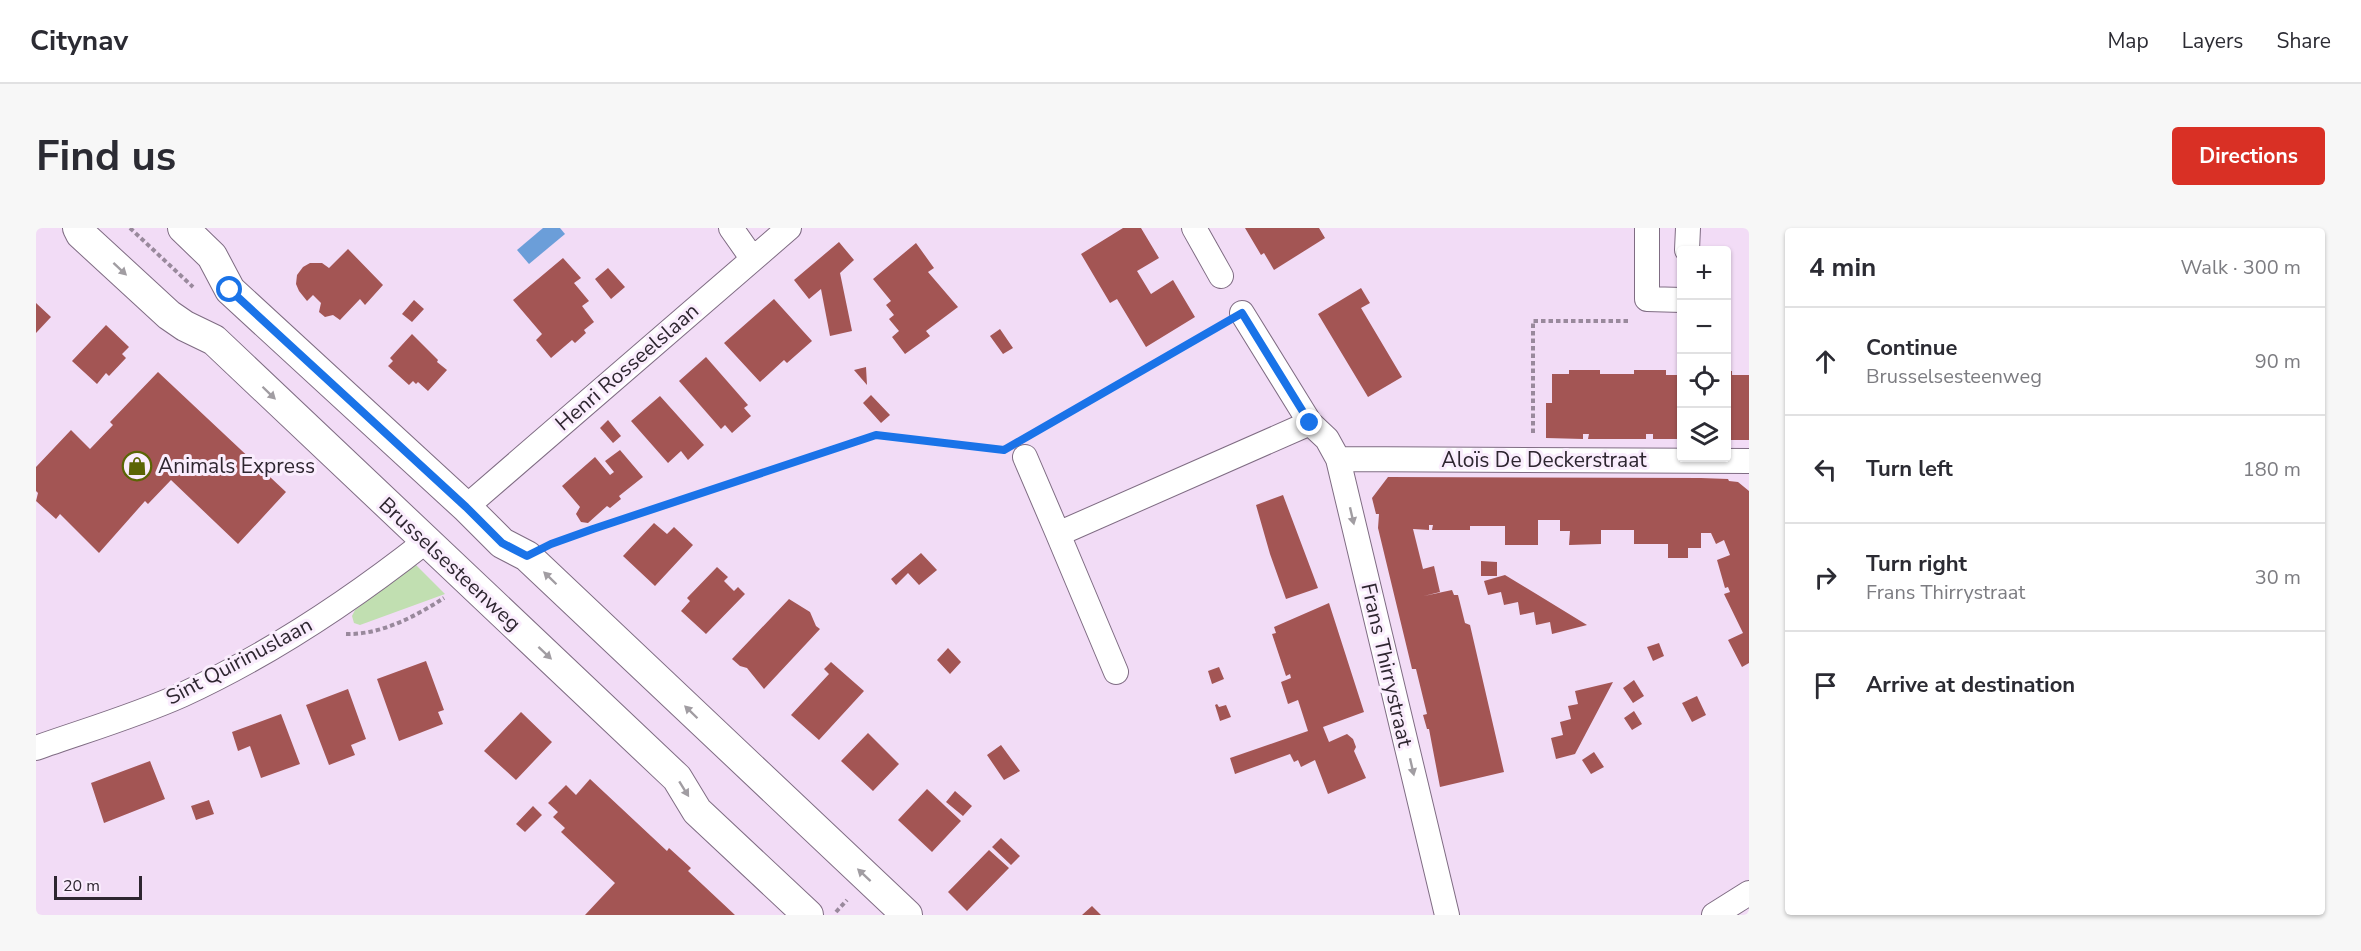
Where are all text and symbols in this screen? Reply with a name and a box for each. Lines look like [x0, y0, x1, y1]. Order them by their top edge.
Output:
text: Citynav [30, 22, 128, 60]
text: Map [2107, 27, 2149, 55]
text: Layers [2182, 27, 2243, 55]
text: Share [2276, 27, 2331, 55]
button: Directions [2172, 127, 2325, 185]
text: Find us [36, 128, 176, 185]
map controls [1677, 246, 1731, 462]
button: + [1677, 246, 1731, 300]
text: 4 min [1809, 250, 1876, 285]
text: Walk · 300 m [2181, 254, 2301, 281]
one-way arrow [112, 262, 127, 276]
route start [216, 276, 242, 302]
street label: Henri Rosseelslaan [549, 297, 705, 437]
button: − [1677, 300, 1731, 354]
text: Continue [1866, 333, 1957, 363]
icon: ahead [1809, 345, 1842, 378]
text: 90 m [2255, 348, 2301, 375]
button: locate [1677, 354, 1731, 408]
text: Brusselsesteenweg [1866, 363, 2042, 390]
one-way arrow [261, 385, 275, 399]
button: layers [1677, 408, 1731, 462]
route end [1296, 409, 1322, 435]
street label: Aloïs De Deckerstraat [1441, 446, 1647, 474]
shop icon: Animals Express [121, 450, 153, 482]
place label: Animals Express [158, 452, 315, 480]
icon: left [1809, 453, 1842, 486]
text: Turn left [1866, 454, 1953, 484]
text: 180 m [2243, 456, 2301, 483]
street label: Brusselsesteenweg [373, 491, 527, 637]
one-way arrow [1347, 507, 1357, 525]
text: Turn right [1866, 549, 1967, 579]
icon: right [1809, 561, 1842, 594]
text: 30 m [2255, 564, 2301, 591]
one-way arrow [543, 572, 558, 585]
text: Frans Thirrystraat [1866, 579, 2025, 606]
street label: Frans Thirrystraat [1355, 580, 1420, 750]
street label: Sint Quirinuslaan [161, 611, 317, 711]
one-way arrow [537, 645, 551, 659]
icon: arrive [1809, 669, 1842, 702]
text: Arrive at destination [1866, 670, 2075, 700]
one-way arrow [685, 706, 699, 720]
one-way arrow [1407, 758, 1417, 776]
one-way arrow [678, 781, 689, 797]
one-way arrow [856, 868, 871, 882]
scale bar [54, 873, 142, 900]
text: 20 m [63, 875, 100, 897]

